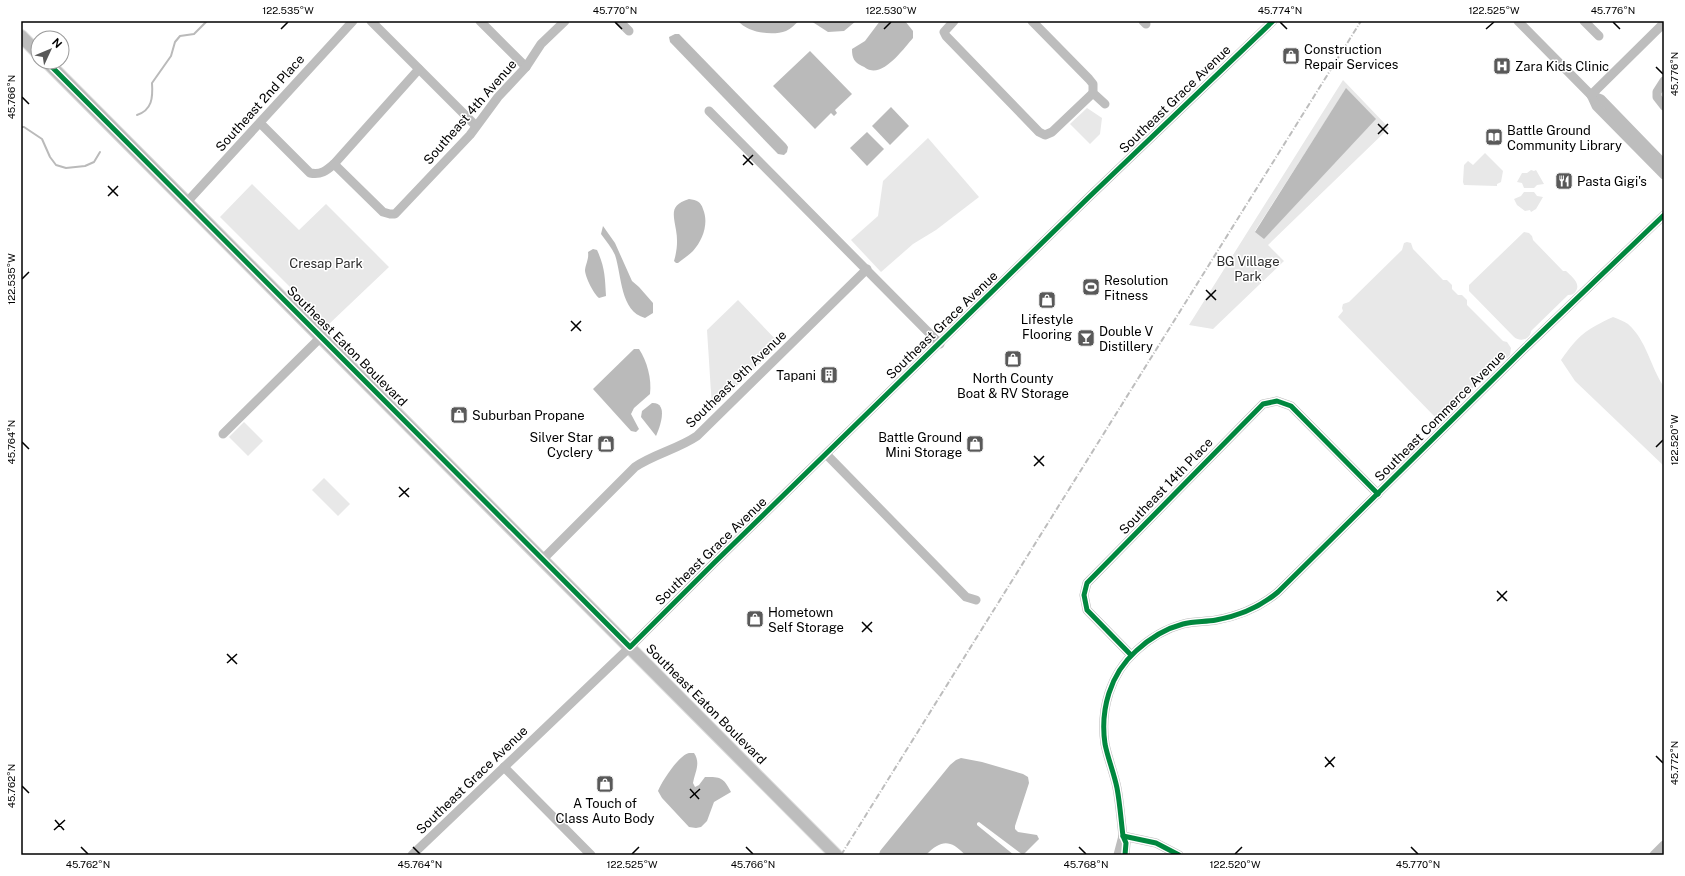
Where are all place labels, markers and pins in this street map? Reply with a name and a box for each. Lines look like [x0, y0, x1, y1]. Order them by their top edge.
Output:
place label: Construction Repair Services [1304, 42, 1398, 72]
shop icon: Construction Repair Services [1281, 46, 1301, 66]
hospital icon: Zara Kids Clinic [1492, 56, 1512, 76]
place label: Zara Kids Clinic [1515, 59, 1609, 74]
place label: Battle Ground Community Library [1507, 123, 1622, 153]
library icon: Battle Ground Community Library [1484, 127, 1504, 147]
restaurant icon: Pasta Gigi's [1554, 171, 1574, 191]
place label: Pasta Gigi's [1577, 174, 1647, 189]
place label: Resolution Fitness [1104, 273, 1168, 303]
sports icon: Resolution Fitness [1081, 277, 1101, 297]
shop icon: Lifestyle Flooring [1037, 290, 1057, 310]
place label: Lifestyle Flooring [1021, 312, 1073, 342]
place label: Double V Distillery [1099, 324, 1153, 354]
bar icon: Double V Distillery [1076, 328, 1096, 348]
shop icon: North County Boat & RV Storage [1003, 349, 1023, 369]
building icon: Tapani [819, 365, 839, 385]
place label: Tapani [776, 368, 816, 383]
place label: North County Boat & RV Storage [957, 371, 1069, 401]
shop icon: Suburban Propane [449, 405, 469, 425]
place label: Suburban Propane [472, 408, 585, 423]
place label: Silver Star Cyclery [530, 430, 593, 460]
place label: Battle Ground Mini Storage [878, 430, 962, 460]
shop icon: Silver Star Cyclery [596, 434, 616, 454]
shop icon: Battle Ground Mini Storage [965, 434, 985, 454]
place label: Hometown Self Storage [768, 605, 844, 635]
shop icon: Hometown Self Storage [745, 609, 765, 629]
shop icon: A Touch of Class Auto Body [595, 774, 615, 794]
place label: A Touch of Class Auto Body [556, 796, 655, 826]

